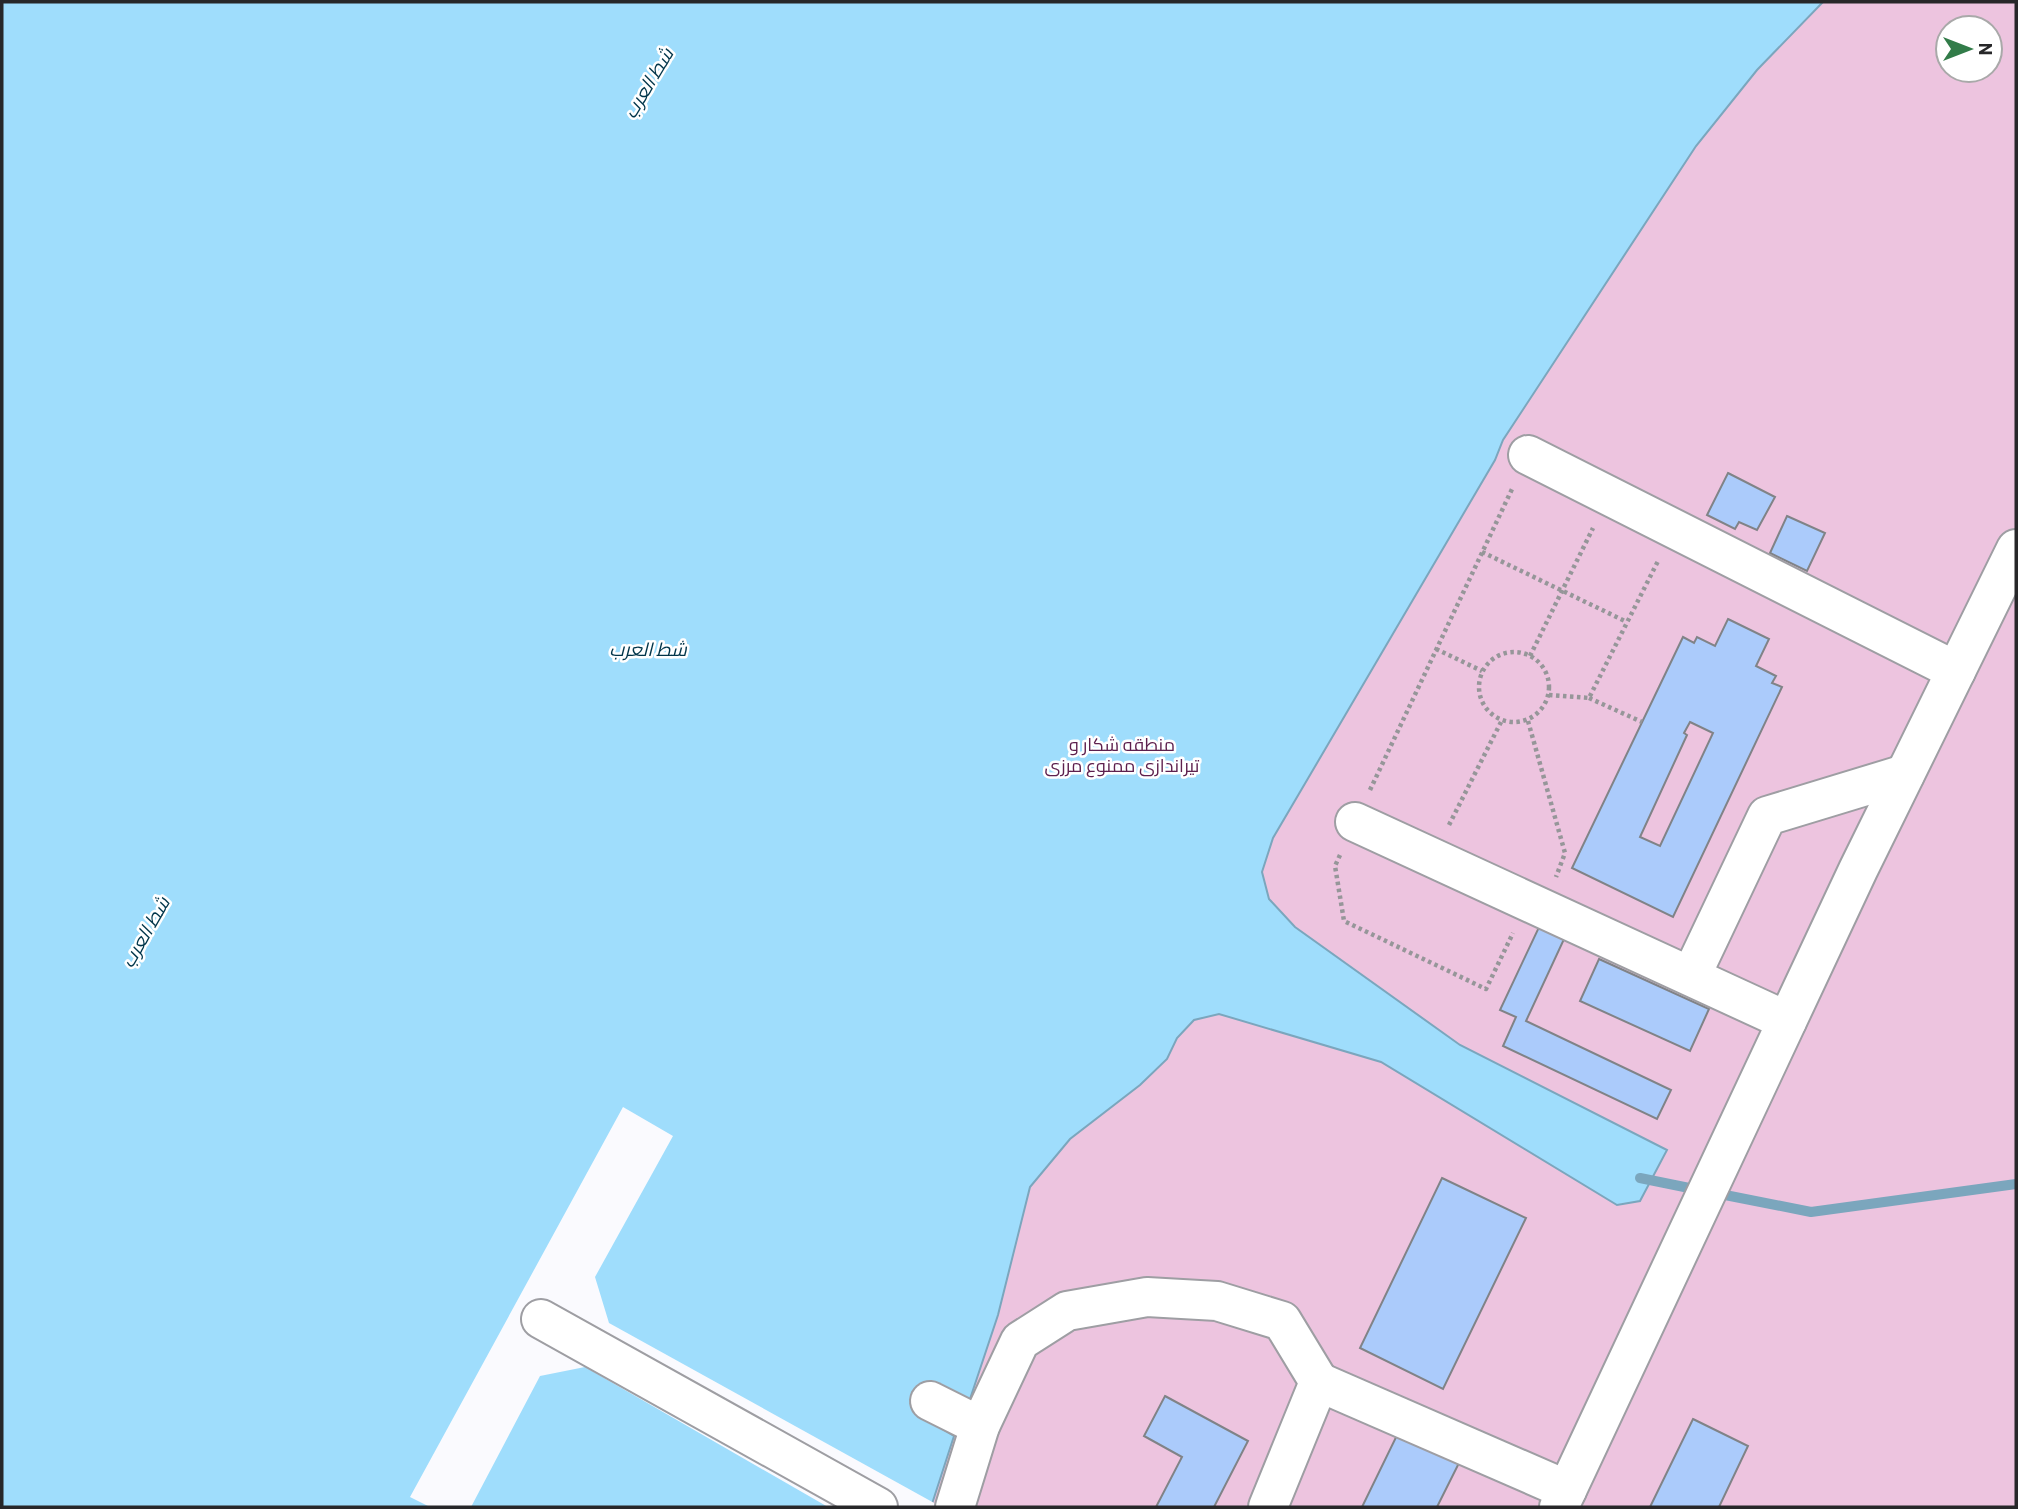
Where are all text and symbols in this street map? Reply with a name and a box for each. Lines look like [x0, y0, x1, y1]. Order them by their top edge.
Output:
north arrow [1934, 14, 2004, 84]
water label: شط العرب [618, 42, 679, 122]
text: N [1975, 43, 1998, 55]
water label: شط العرب [609, 637, 688, 661]
park label: منطقه شکار و تیراندازی ممنوع مرزی [1045, 733, 1200, 778]
water label: شط العرب [115, 891, 175, 972]

